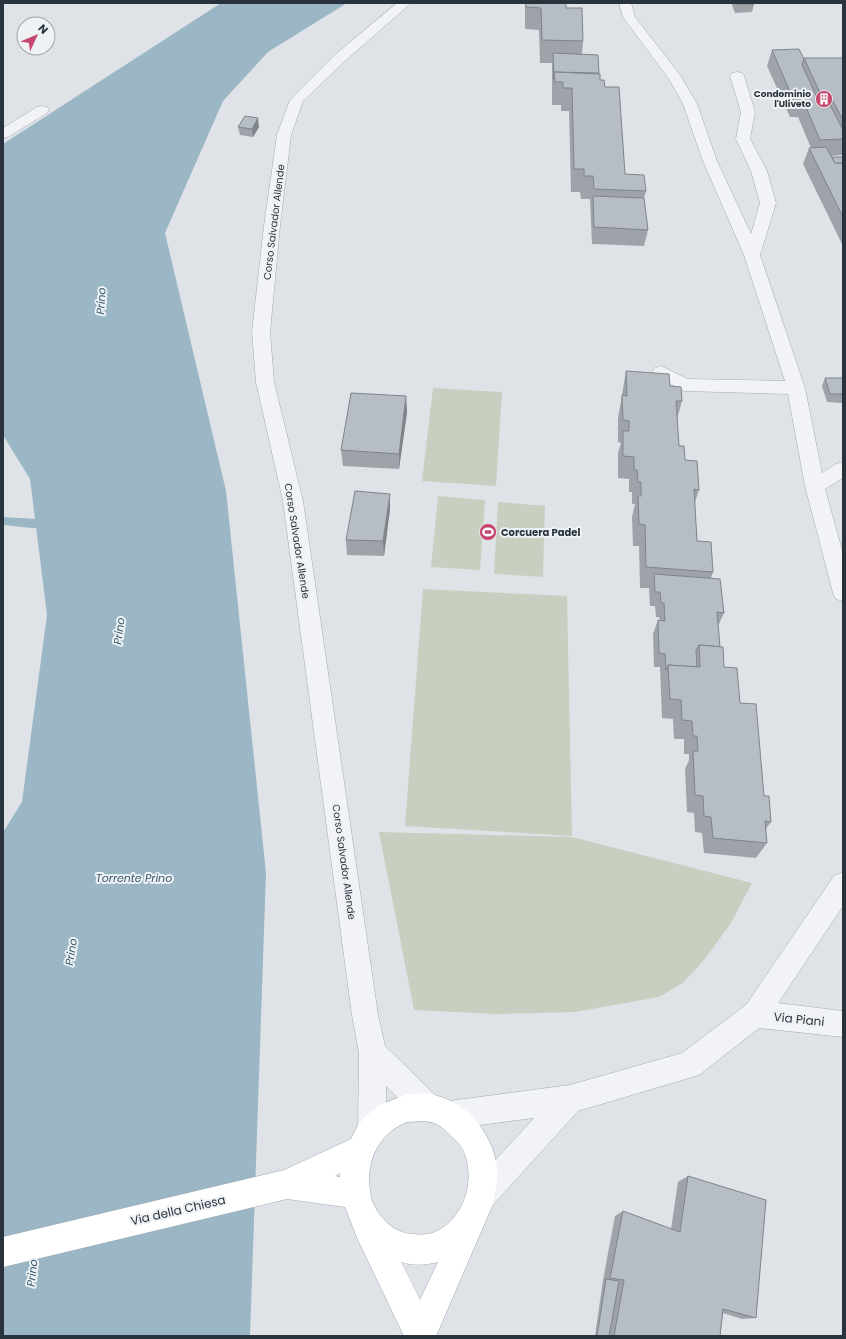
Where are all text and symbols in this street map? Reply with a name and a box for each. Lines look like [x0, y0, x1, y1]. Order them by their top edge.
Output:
north arrow [16, 16, 56, 56]
text: N [35, 21, 52, 38]
place label: Condominio l'Uliveto [754, 88, 811, 110]
building icon: Condominio l'Uliveto [814, 89, 834, 109]
street label: Corso Salvador Allende [259, 163, 289, 281]
water label: Prino [92, 287, 110, 315]
street label: Corso Salvador Allende [280, 482, 314, 600]
sports icon: Corcuera Padel [478, 522, 498, 542]
place label: Corcuera Padel [501, 525, 580, 540]
water label: Prino [109, 616, 129, 646]
street label: Corso Salvador Allende [328, 803, 360, 921]
water label: Torrente Prino [96, 870, 172, 886]
water label: Prino [61, 937, 81, 967]
street label: Via Piani [773, 1008, 825, 1030]
street label: Via della Chiesa [129, 1191, 227, 1229]
water label: Prino [23, 1259, 41, 1287]

